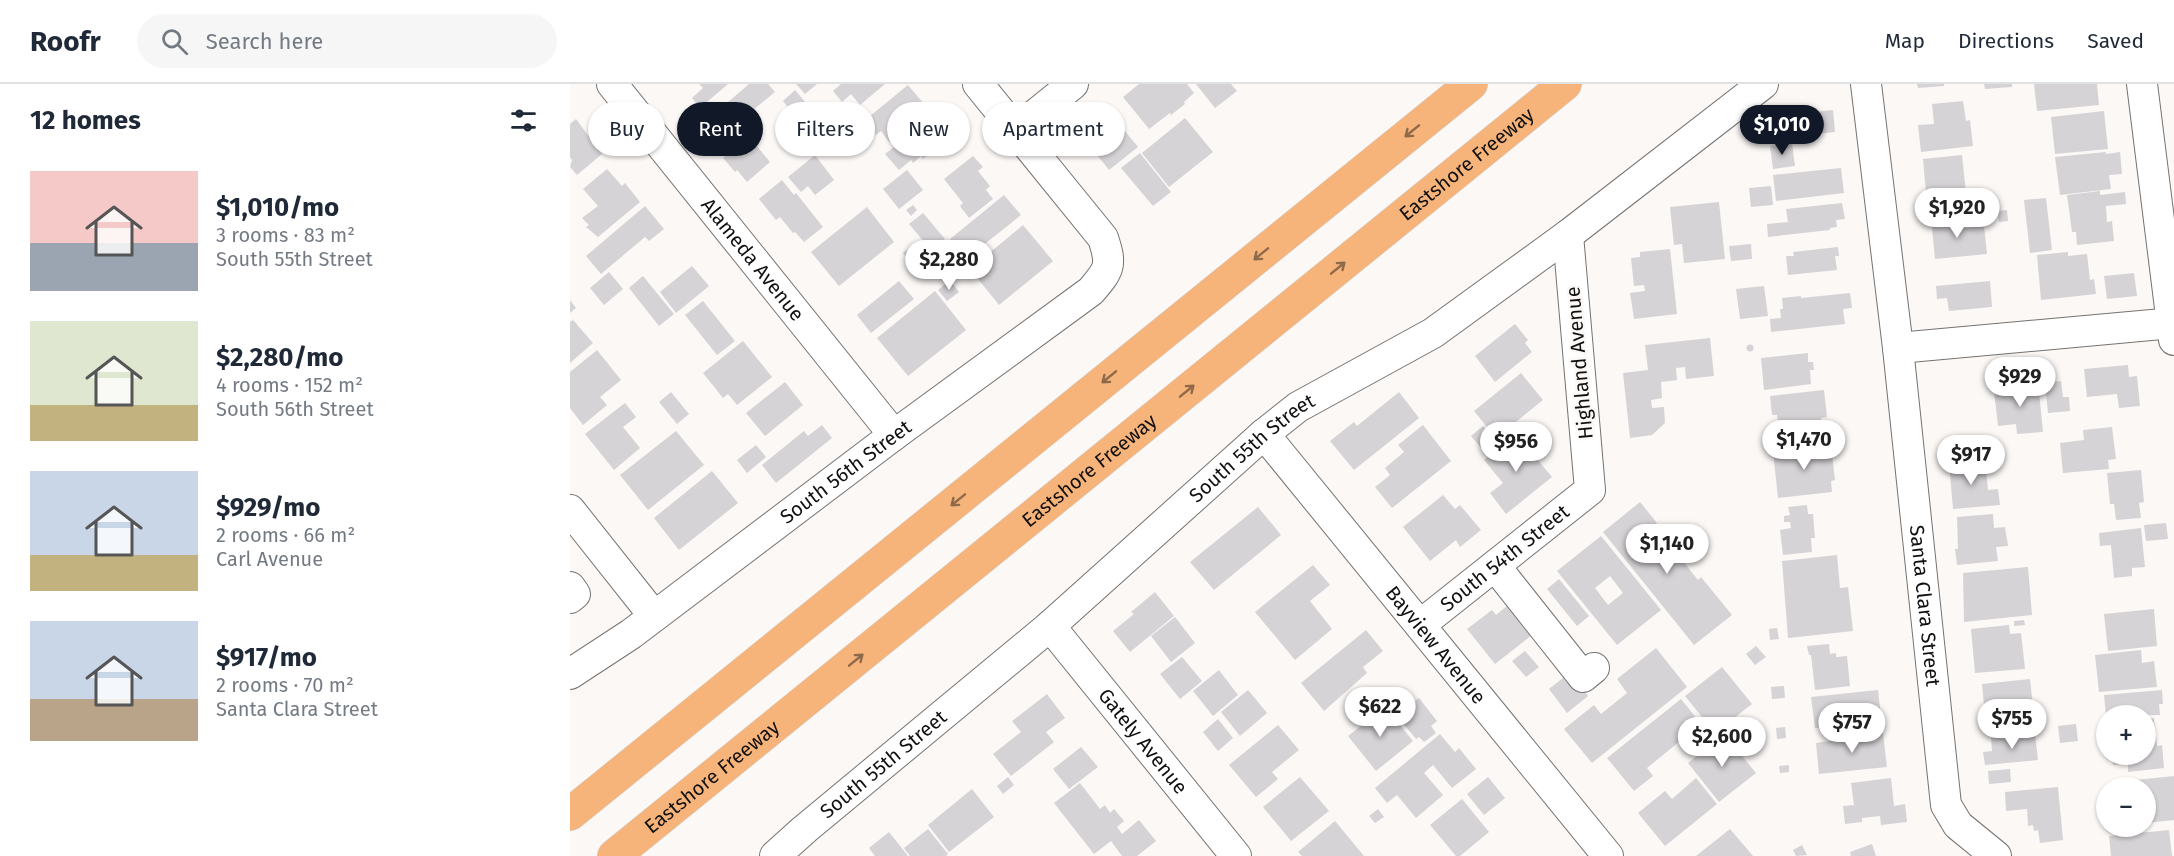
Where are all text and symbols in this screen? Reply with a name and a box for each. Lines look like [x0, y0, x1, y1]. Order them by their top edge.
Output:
search box [137, 14, 557, 68]
text: Roofr [30, 25, 101, 58]
icon: search [158, 25, 191, 58]
text: Search here [206, 28, 323, 55]
text: Map [1885, 28, 1925, 54]
text: Directions [1958, 28, 2054, 54]
text: Saved [2087, 28, 2144, 54]
chip: Buy [588, 102, 665, 156]
chip: Rent [677, 102, 763, 156]
chip: Filters [775, 102, 875, 156]
chip: New [887, 102, 970, 156]
chip: Apartment [982, 102, 1125, 156]
street label: Eastshore Freeway [1394, 102, 1539, 226]
icon: filters [507, 104, 540, 137]
text: 12 homes [30, 105, 141, 136]
pin: $1,010 [1733, 105, 1831, 156]
text: $1,010 [1754, 112, 1810, 136]
one-way arrow [1404, 125, 1420, 138]
pin: $1,920 [1908, 188, 2006, 239]
text: $1,010/mo [216, 192, 339, 223]
street label: Alameda Avenue [696, 193, 809, 326]
icon: home [78, 195, 150, 267]
text: $1,920 [1929, 195, 1985, 219]
text: 3 rooms · 83 m² [216, 223, 355, 247]
pin: $2,280 [900, 240, 998, 291]
text: South 55th Street [216, 247, 373, 271]
text: $2,280 [919, 247, 979, 271]
one-way arrow [1253, 248, 1269, 261]
one-way arrow [1330, 261, 1345, 275]
street label: Highland Avenue [1560, 286, 1598, 440]
text: $2,280/mo [216, 342, 343, 373]
icon: home [78, 345, 150, 417]
pin: $929 [1984, 357, 2056, 408]
text: $929 [1999, 364, 2041, 388]
one-way arrow [1101, 370, 1117, 383]
text: 4 rooms · 152 m² [216, 373, 363, 397]
one-way arrow [1179, 385, 1195, 398]
street label: South 55th Street [1184, 388, 1319, 507]
text: South 56th Street [216, 397, 374, 421]
street label: Eastshore Freeway [1017, 408, 1161, 532]
street label: South 56th Street [775, 414, 916, 529]
pin: $1,470 [1755, 420, 1853, 471]
pin: $956 [1480, 422, 1552, 473]
text: $1,470 [1776, 427, 1832, 451]
text: $956 [1494, 429, 1538, 453]
pin: $917 [1935, 435, 2007, 486]
text: $917 [1951, 442, 1991, 466]
text: $929/mo [216, 492, 320, 523]
one-way arrow [950, 493, 966, 506]
icon: home [78, 495, 150, 567]
street label: South 54th Street [1435, 499, 1574, 616]
text: 2 rooms · 66 m² [216, 523, 355, 547]
pin: $1,140 [1618, 524, 1716, 575]
street label: Santa Clara Street [1905, 524, 1946, 688]
text: $1,140 [1640, 531, 1694, 555]
text: Carl Avenue [216, 547, 323, 571]
street label: Bayview Avenue [1381, 581, 1491, 709]
text: $917/mo [216, 642, 317, 673]
icon: home [78, 645, 150, 717]
one-way arrow [848, 653, 864, 666]
text: 2 rooms · 70 m² [216, 673, 354, 697]
street label: Gately Avenue [1093, 684, 1193, 799]
pin: $622 [1344, 687, 1416, 738]
text: $622 [1359, 694, 1401, 718]
text: Santa Clara Street [216, 697, 378, 721]
pin: $755 [1976, 699, 2048, 750]
pin: $757 [1816, 703, 1888, 754]
street label: South 55th Street [815, 704, 952, 823]
map controls [2096, 705, 2156, 837]
button: + [2096, 705, 2156, 765]
text: $755 [1991, 706, 2033, 730]
text: $757 [1832, 710, 1872, 734]
street label: Eastshore Freeway [640, 715, 784, 838]
pin: $2,600 [1673, 717, 1771, 768]
text: $2,600 [1692, 724, 1752, 748]
button: − [2096, 777, 2156, 837]

